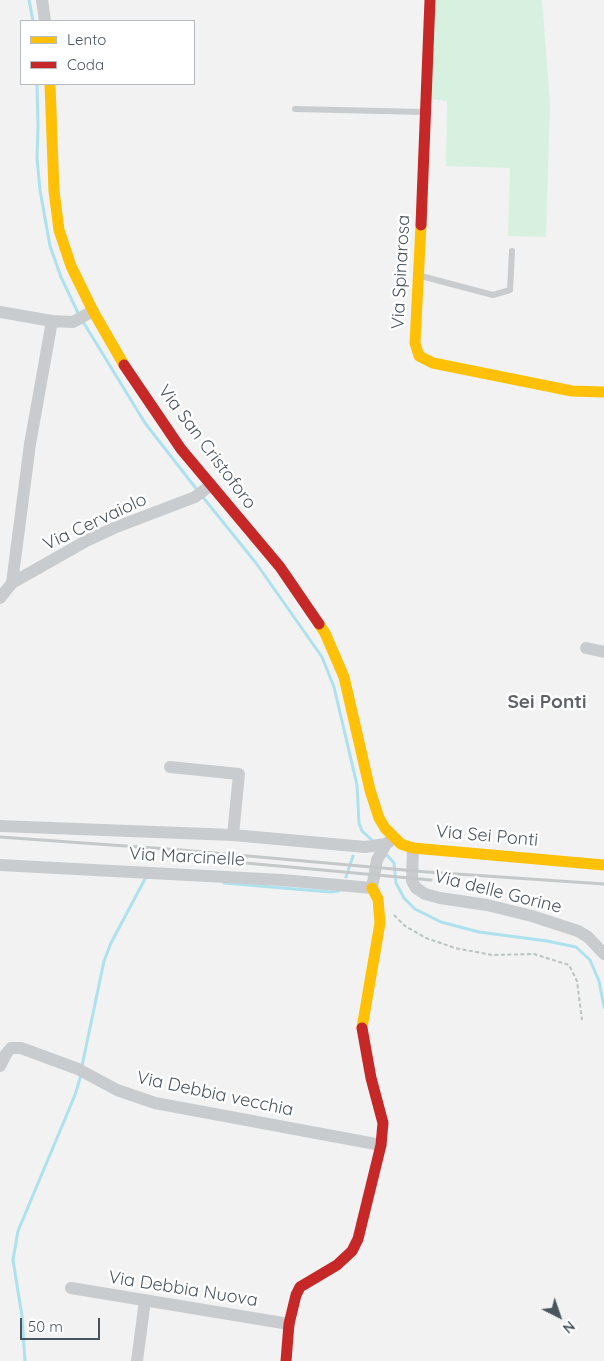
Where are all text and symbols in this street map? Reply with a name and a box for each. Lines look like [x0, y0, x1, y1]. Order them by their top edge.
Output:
legend [20, 20, 195, 85]
text: Lento [67, 30, 106, 49]
text: Coda [67, 55, 104, 74]
street label: Via Spinarosa [387, 214, 415, 330]
street label: Via San Cristoforo [153, 381, 261, 513]
street label: Via Cervaiolo [40, 489, 150, 555]
district label: Sei Ponti [507, 691, 587, 713]
street label: Via Sei Ponti [435, 821, 539, 851]
street label: Via Marcinelle [129, 843, 245, 871]
street label: Via delle Gorine [432, 866, 564, 918]
street label: Via Debbia vecchia [135, 1067, 295, 1121]
street label: Via Debbia Nuova [107, 1267, 259, 1311]
north arrow [534, 1291, 584, 1341]
scale bar [22, 1308, 102, 1340]
text: 50 m [28, 1317, 63, 1336]
text: N [559, 1317, 579, 1337]

